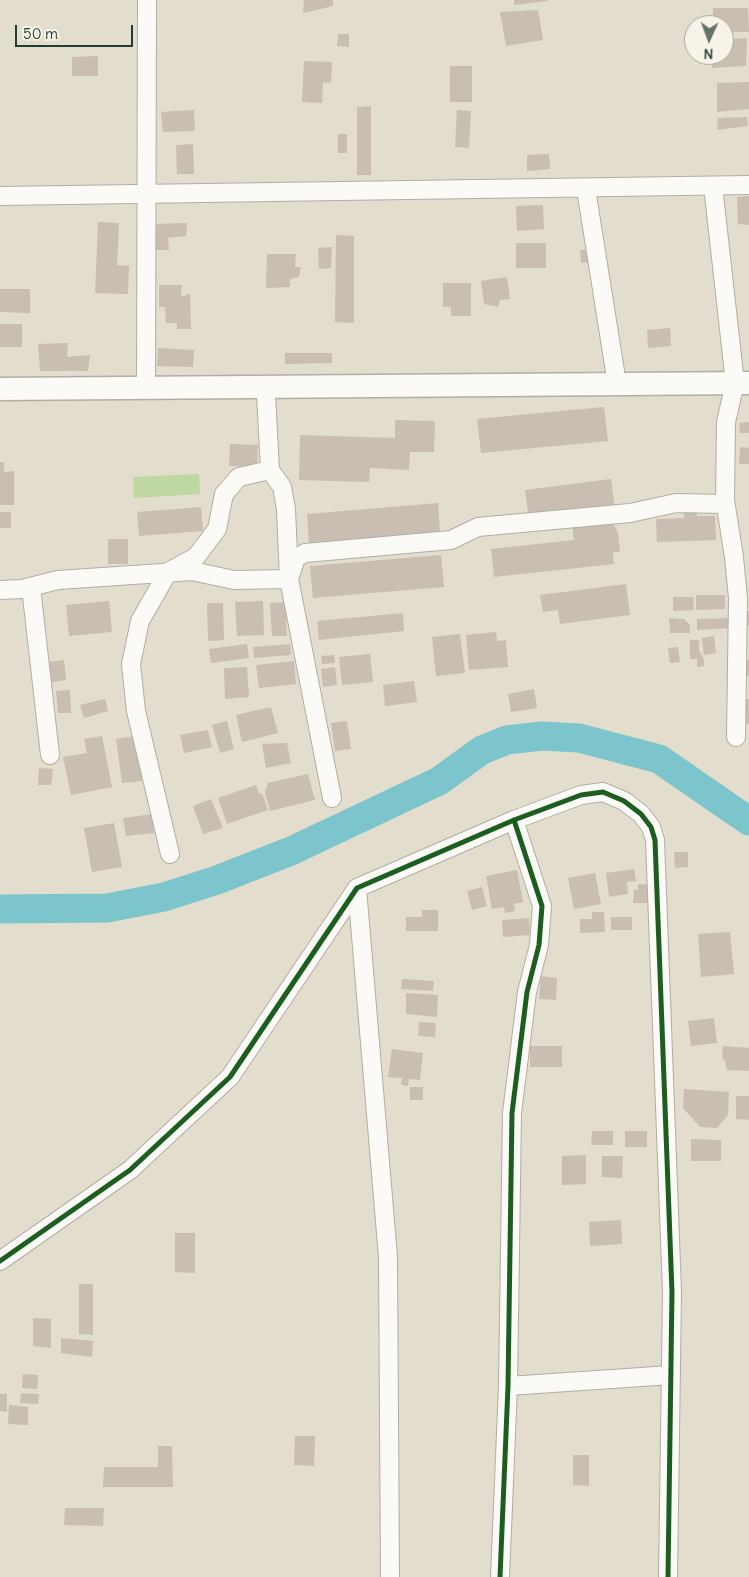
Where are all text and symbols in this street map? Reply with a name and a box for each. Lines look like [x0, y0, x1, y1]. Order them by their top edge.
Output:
scale bar [18, 15, 135, 47]
north arrow [684, 15, 734, 65]
text: 50 m [23, 24, 58, 43]
text: N [703, 45, 714, 63]

